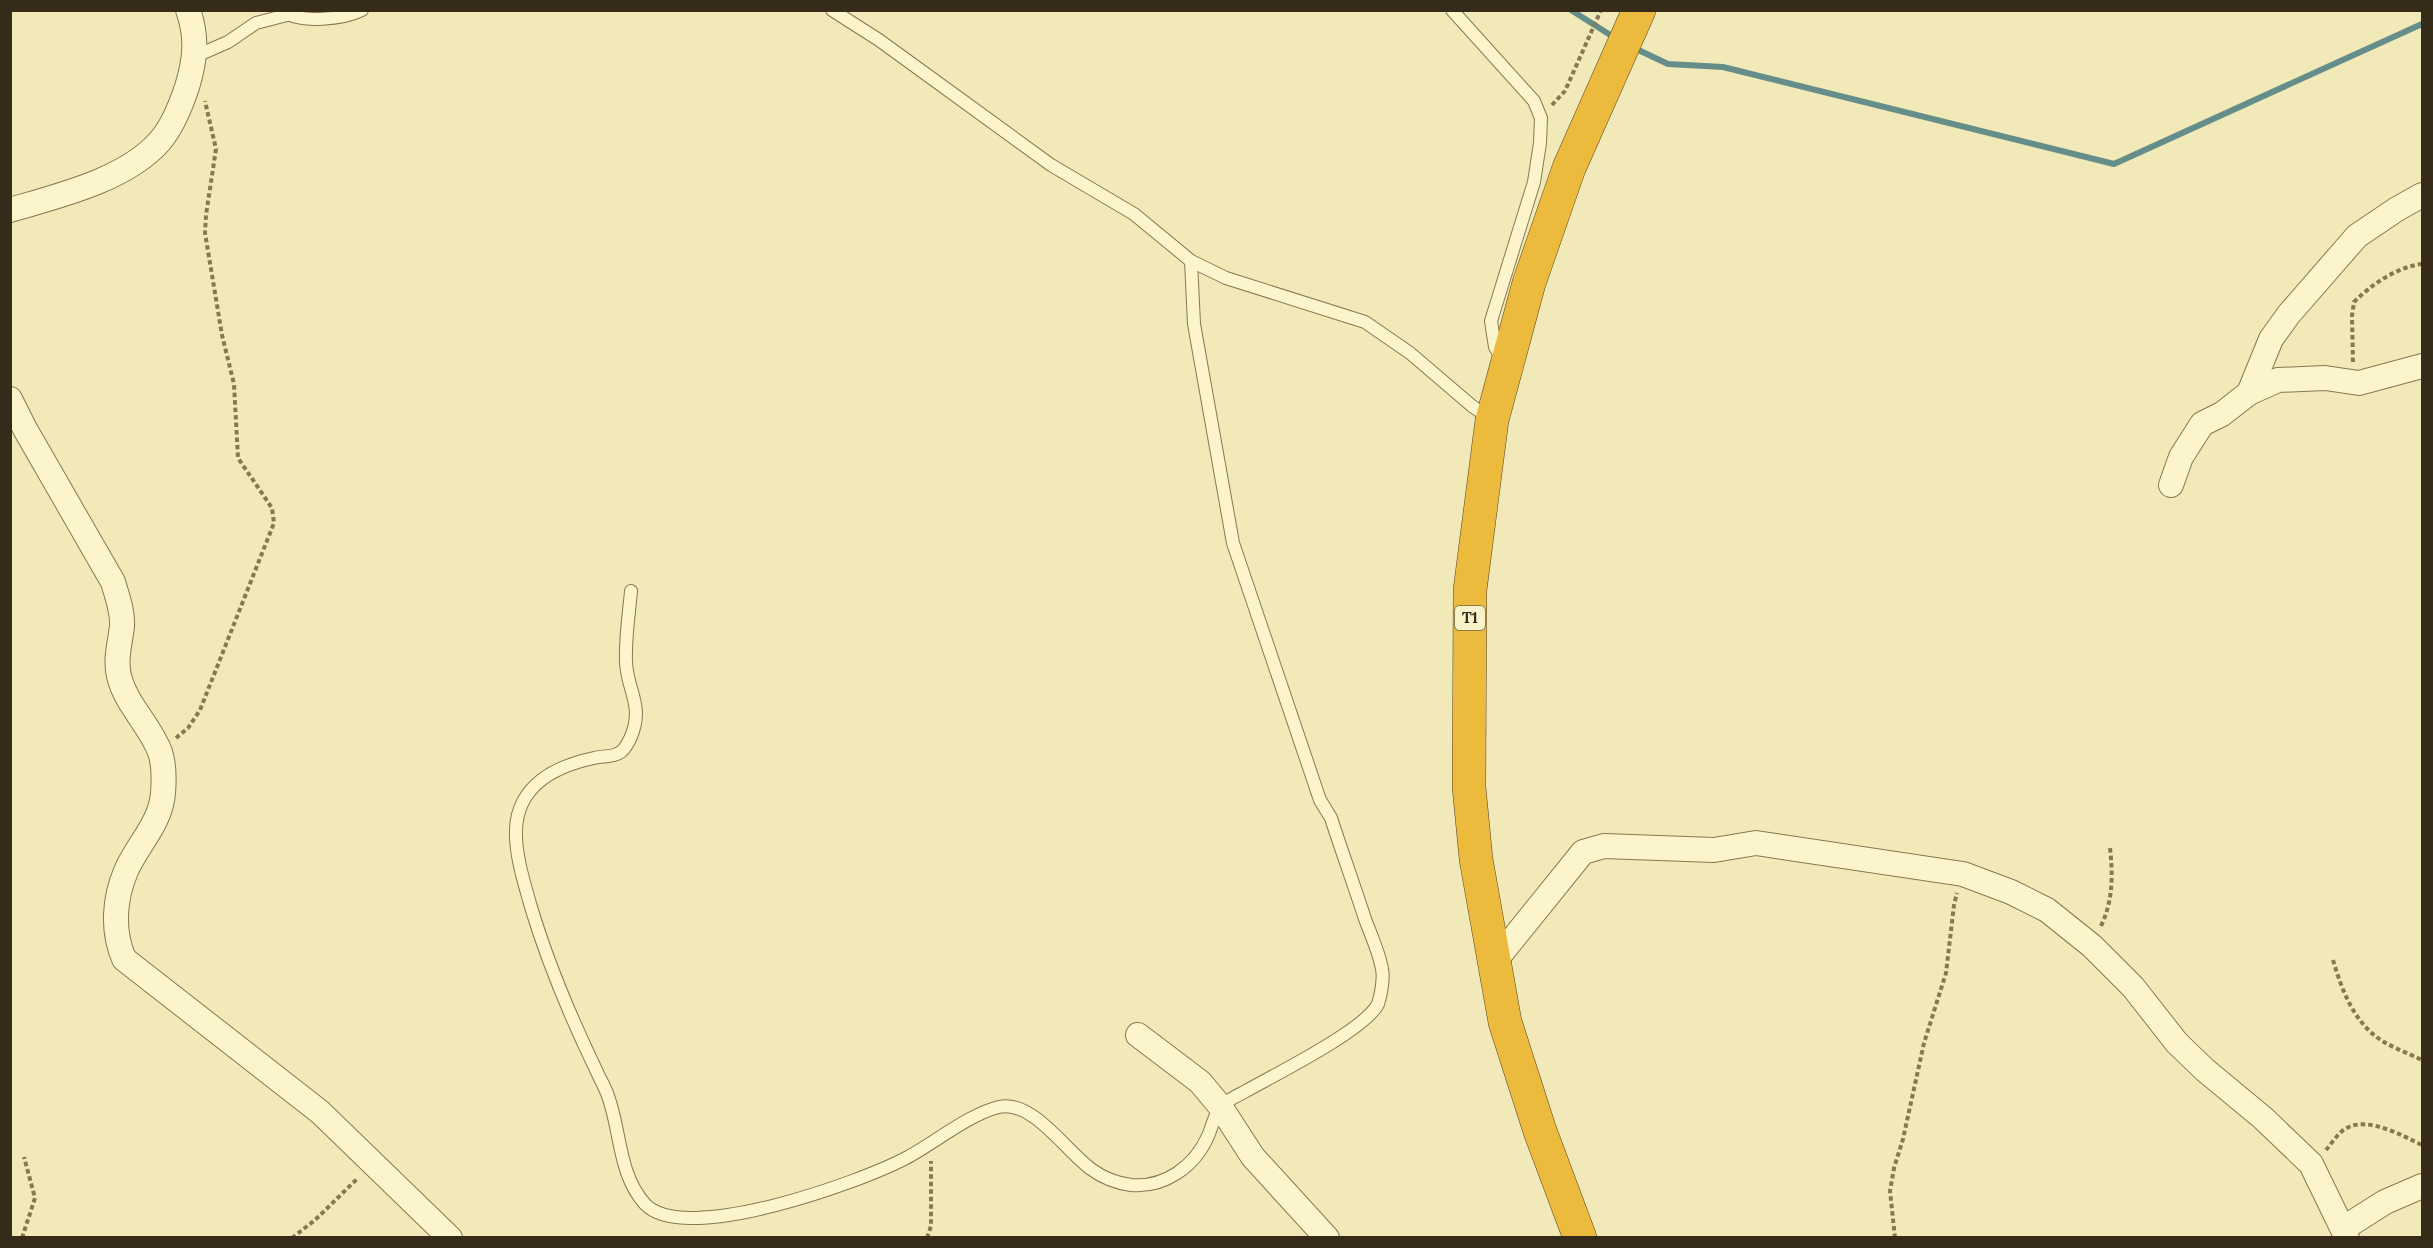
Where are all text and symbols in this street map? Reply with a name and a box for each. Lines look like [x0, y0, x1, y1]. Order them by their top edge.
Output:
road number: T1 [1455, 606, 1485, 630]

